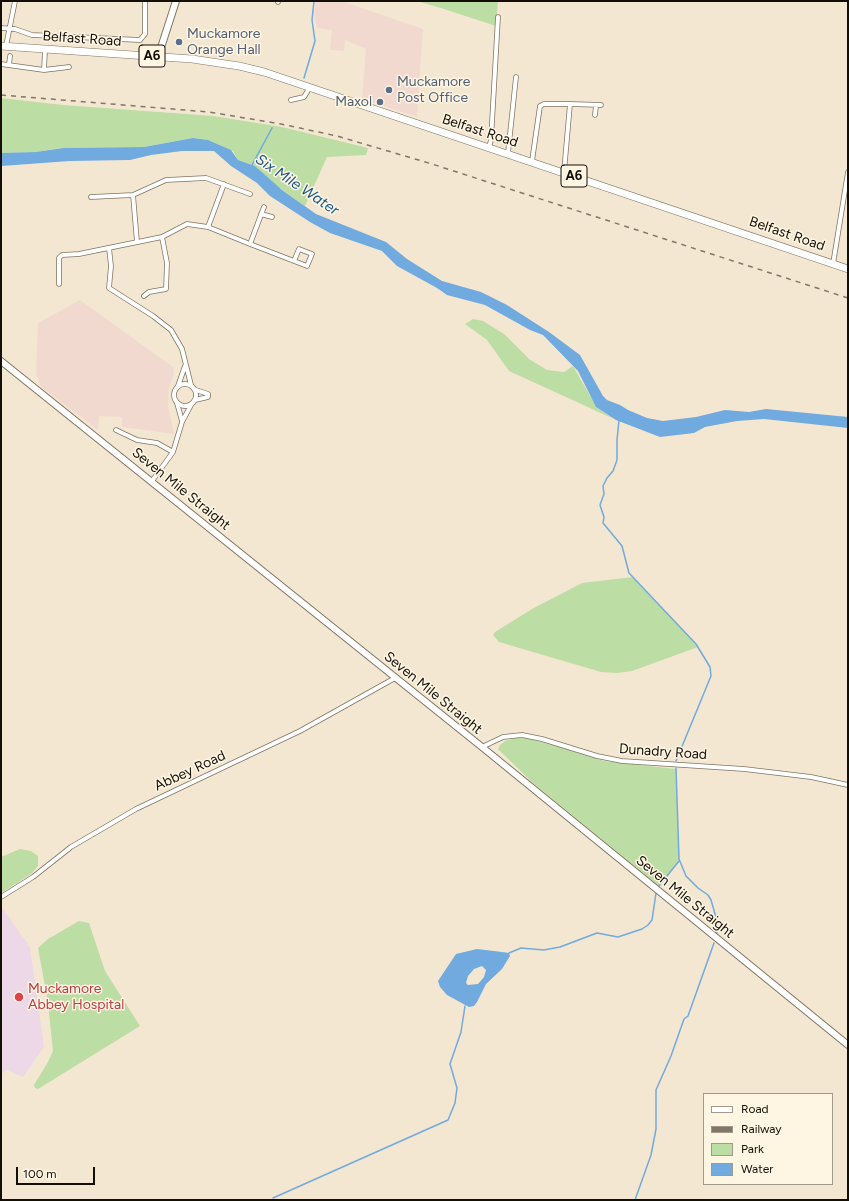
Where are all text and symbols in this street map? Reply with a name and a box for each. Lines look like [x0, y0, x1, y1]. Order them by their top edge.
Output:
place label: Muckamore Orange Hall [187, 26, 261, 58]
street label: Belfast Road [42, 28, 122, 50]
marker: Muckamore Orange Hall [174, 37, 184, 47]
road number: A6 [139, 45, 165, 67]
place label: Muckamore Post Office [397, 74, 470, 106]
marker: Muckamore Post Office [384, 85, 394, 95]
place label: Maxol [335, 94, 372, 110]
marker: Maxol [375, 97, 385, 107]
street label: Belfast Road [440, 111, 520, 151]
water label: Six Mile Water [252, 151, 342, 219]
road number: A6 [561, 165, 587, 187]
street label: Belfast Road [747, 213, 827, 255]
street label: Seven Mile Straight [128, 444, 234, 534]
street label: Seven Mile Straight [380, 648, 486, 738]
street label: Dunadry Road [618, 741, 708, 763]
street label: Abbey Road [152, 747, 228, 795]
street label: Seven Mile Straight [632, 852, 738, 942]
place label: Muckamore Abbey Hospital [28, 981, 124, 1014]
marker: Muckamore Abbey Hospital [13, 991, 25, 1003]
legend [703, 1093, 833, 1185]
text: Road [741, 1102, 769, 1116]
text: Railway [741, 1122, 782, 1136]
text: Park [741, 1142, 764, 1156]
scale bar [18, 1159, 97, 1185]
text: Water [741, 1162, 773, 1176]
text: 100 m [23, 1167, 57, 1181]

